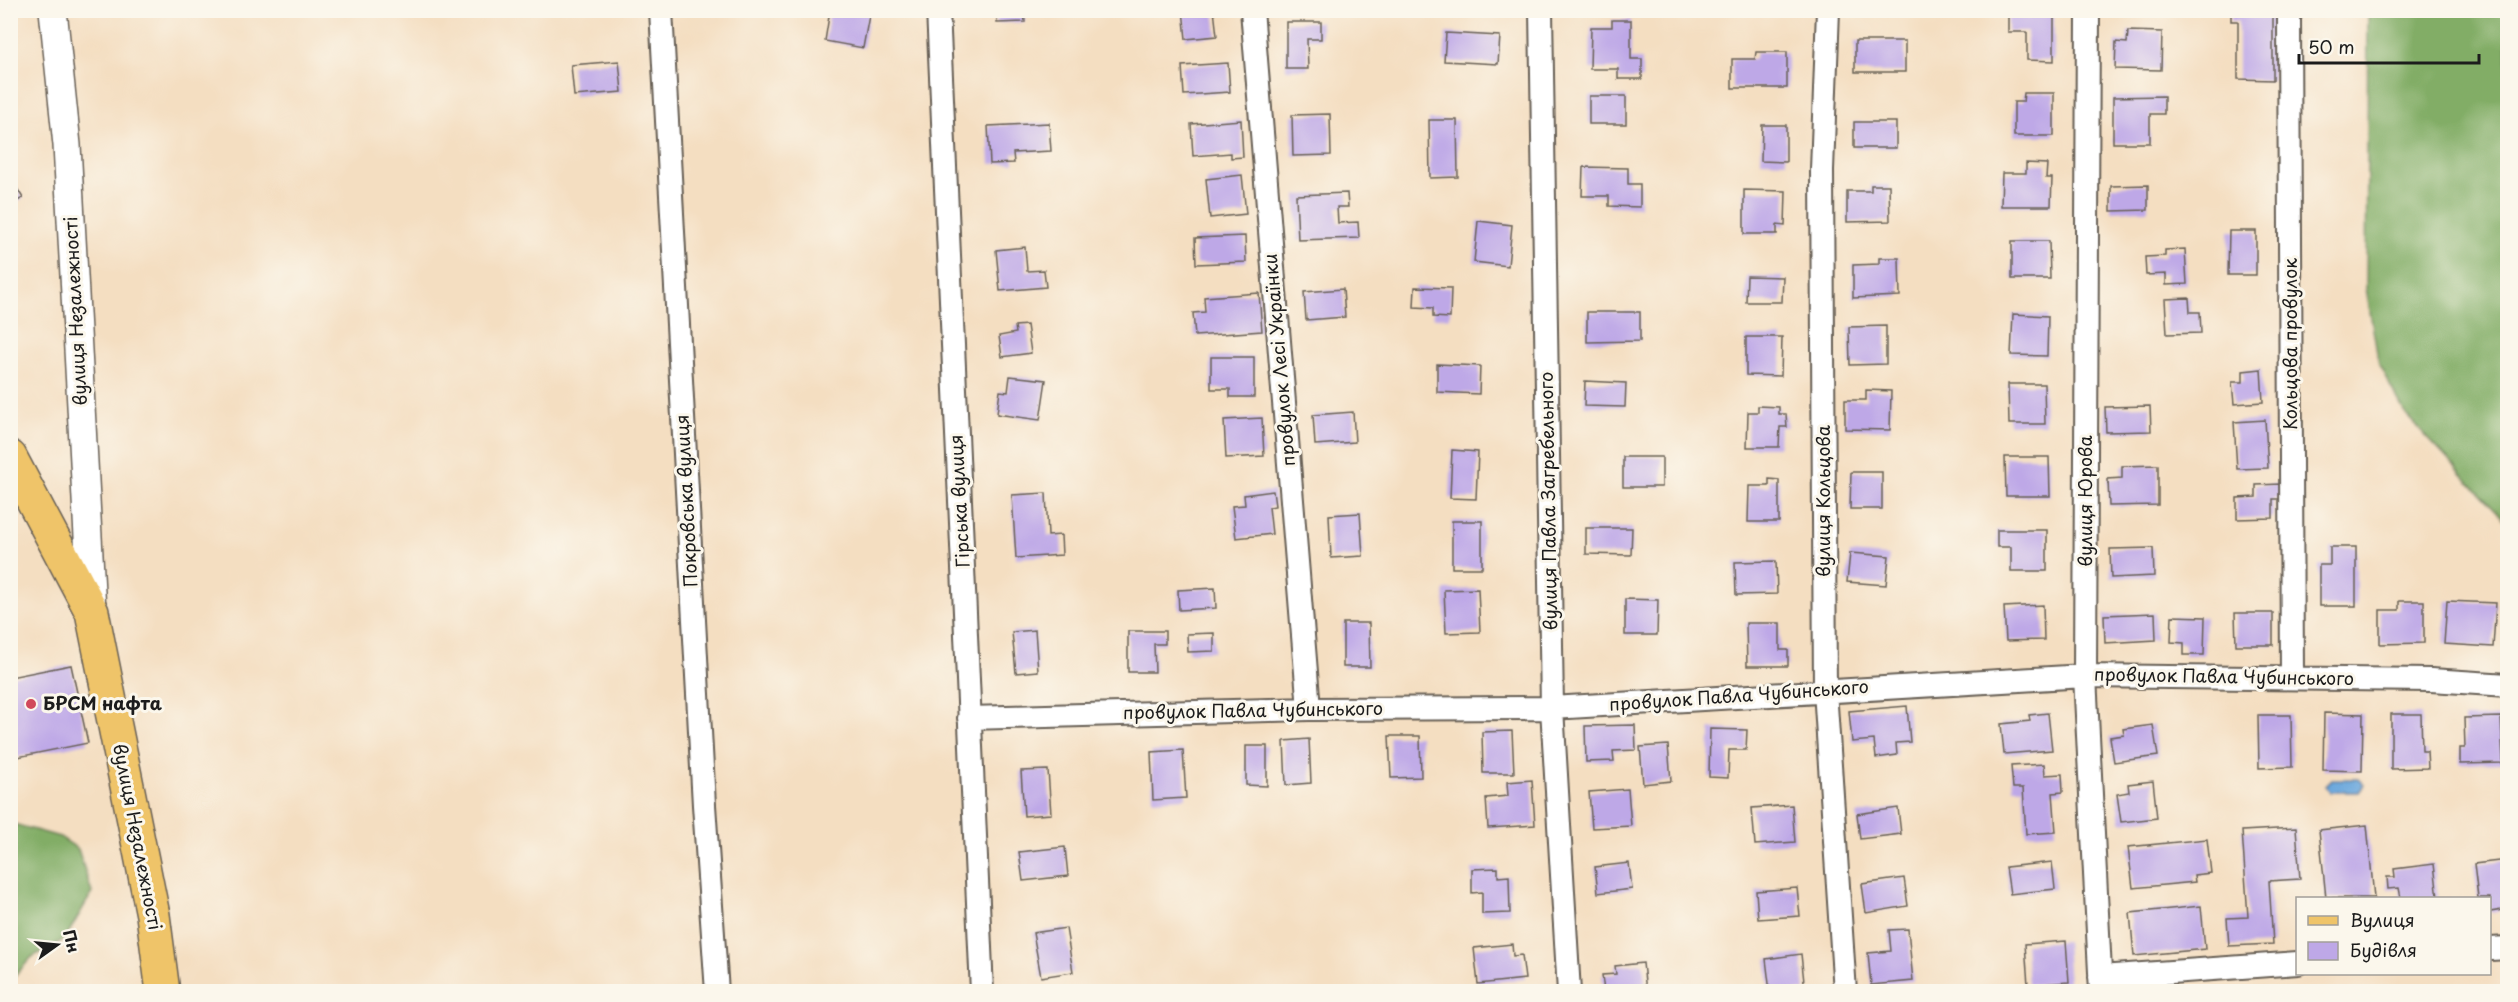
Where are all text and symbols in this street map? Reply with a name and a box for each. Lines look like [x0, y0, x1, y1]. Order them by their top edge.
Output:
scale bar [2299, 27, 2479, 65]
text: 50 m [2308, 33, 2355, 60]
street label: вулиця Незалежності [56, 216, 93, 406]
street label: провулок Лесі Українки [1256, 253, 1301, 468]
street label: Кольцова провулок [2276, 258, 2303, 430]
street label: вулиця Павла Загребельного [1532, 371, 1563, 631]
street label: Покровська вулиця [667, 414, 704, 588]
street label: вулиця Кольцова [1809, 424, 1836, 577]
street label: Гірська вулиця [942, 434, 975, 568]
street label: вулиця Юрова [2071, 435, 2098, 567]
street label: провулок Павла Чубинського [2094, 660, 2354, 691]
street label: провулок Павла Чубинського [1608, 672, 1870, 717]
place label: БРСМ нафта [43, 689, 163, 716]
street label: провулок Павла Чубинського [1123, 694, 1383, 725]
marker: БРСМ нафта [24, 697, 38, 711]
street label: вулиця Незалежності [107, 741, 170, 932]
legend [2296, 897, 2491, 975]
text: Вулиця [2350, 906, 2415, 933]
north arrow [27, 915, 87, 975]
text: Пн [58, 927, 87, 955]
text: Будівля [2350, 936, 2417, 963]

